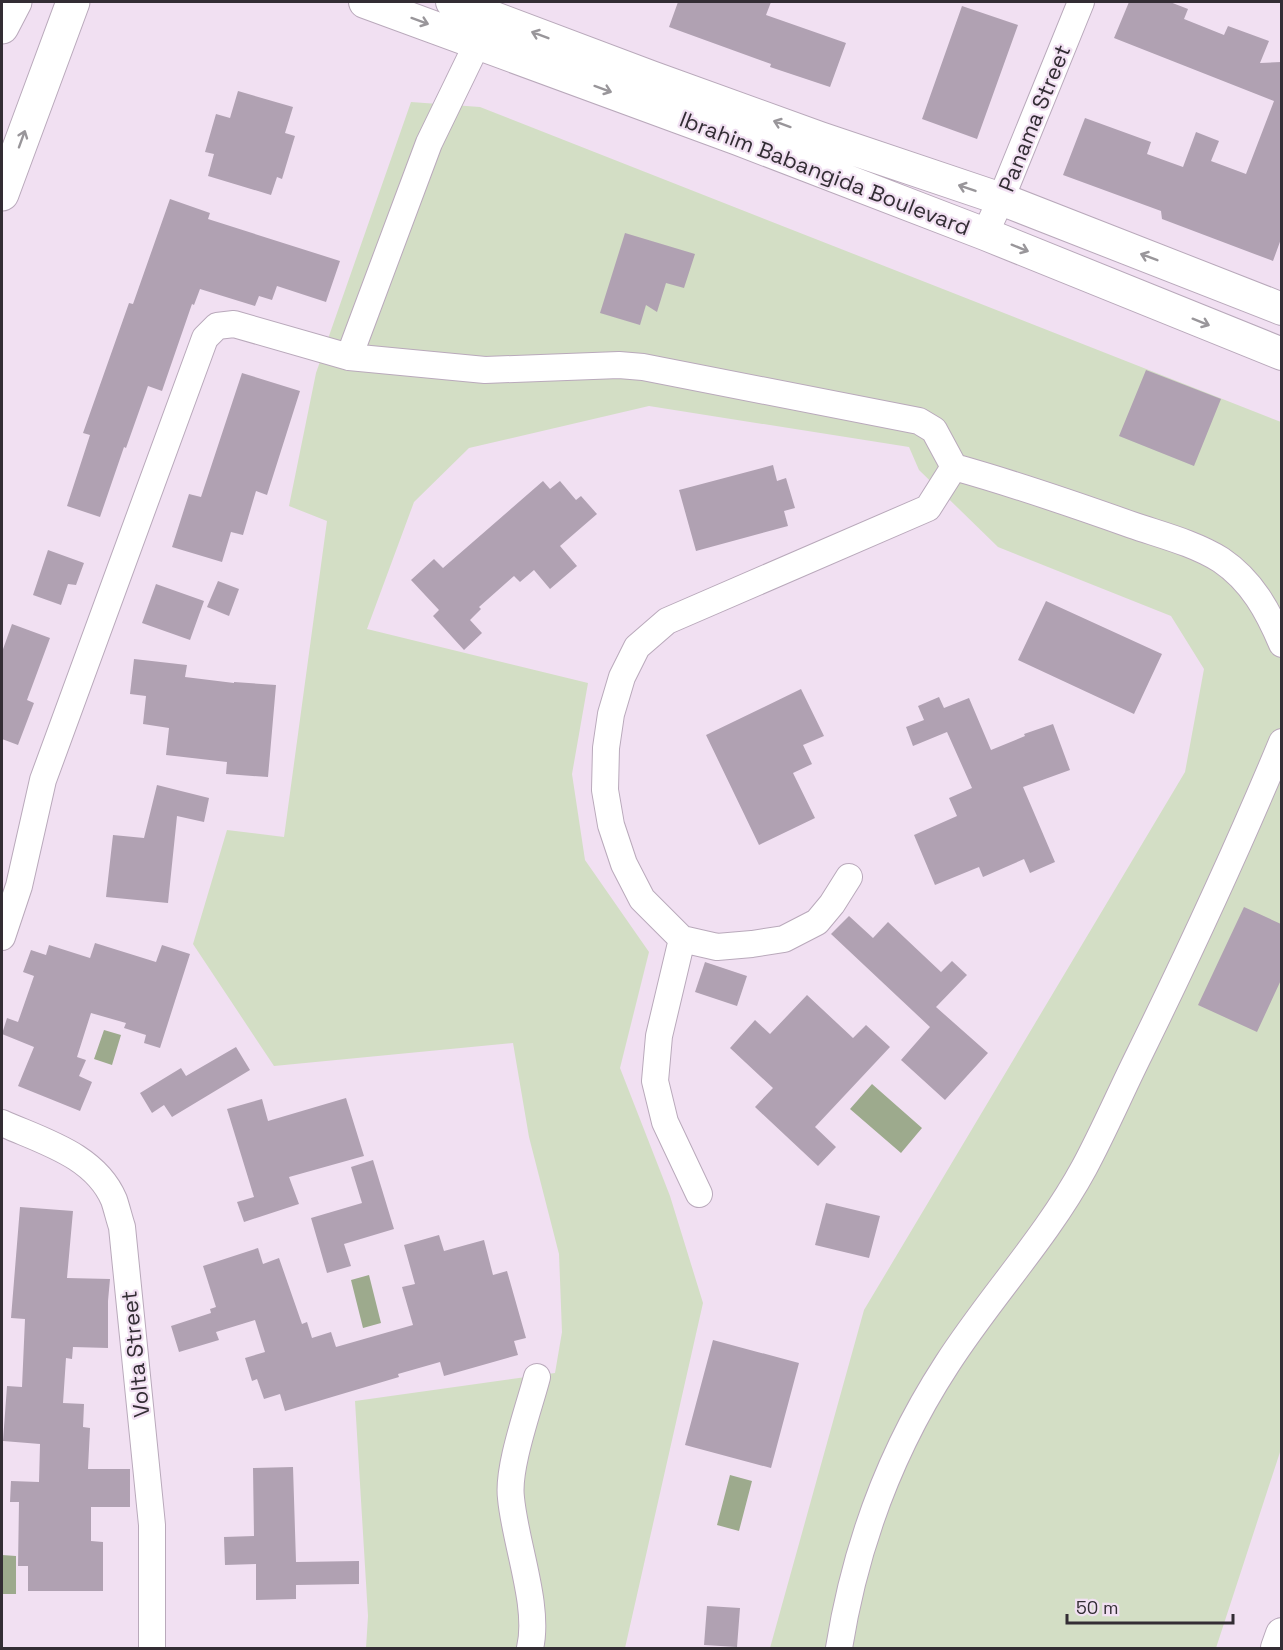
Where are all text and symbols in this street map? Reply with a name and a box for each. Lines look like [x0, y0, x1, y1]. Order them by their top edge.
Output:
one-way arrow [410, 17, 429, 28]
one-way arrow [531, 29, 550, 40]
street label: Panama Street [992, 40, 1076, 196]
one-way arrow [593, 84, 611, 95]
street label: Ibrahim Babangida Boulevard [676, 105, 974, 241]
one-way arrow [773, 118, 792, 129]
one-way arrow [17, 130, 28, 149]
one-way arrow [958, 181, 976, 192]
one-way arrow [1011, 243, 1029, 254]
one-way arrow [1140, 251, 1159, 262]
one-way arrow [1191, 317, 1210, 328]
street label: Volta Street [114, 1289, 156, 1419]
scale bar [1067, 1587, 1234, 1625]
text: 50 m [1076, 1596, 1118, 1619]

